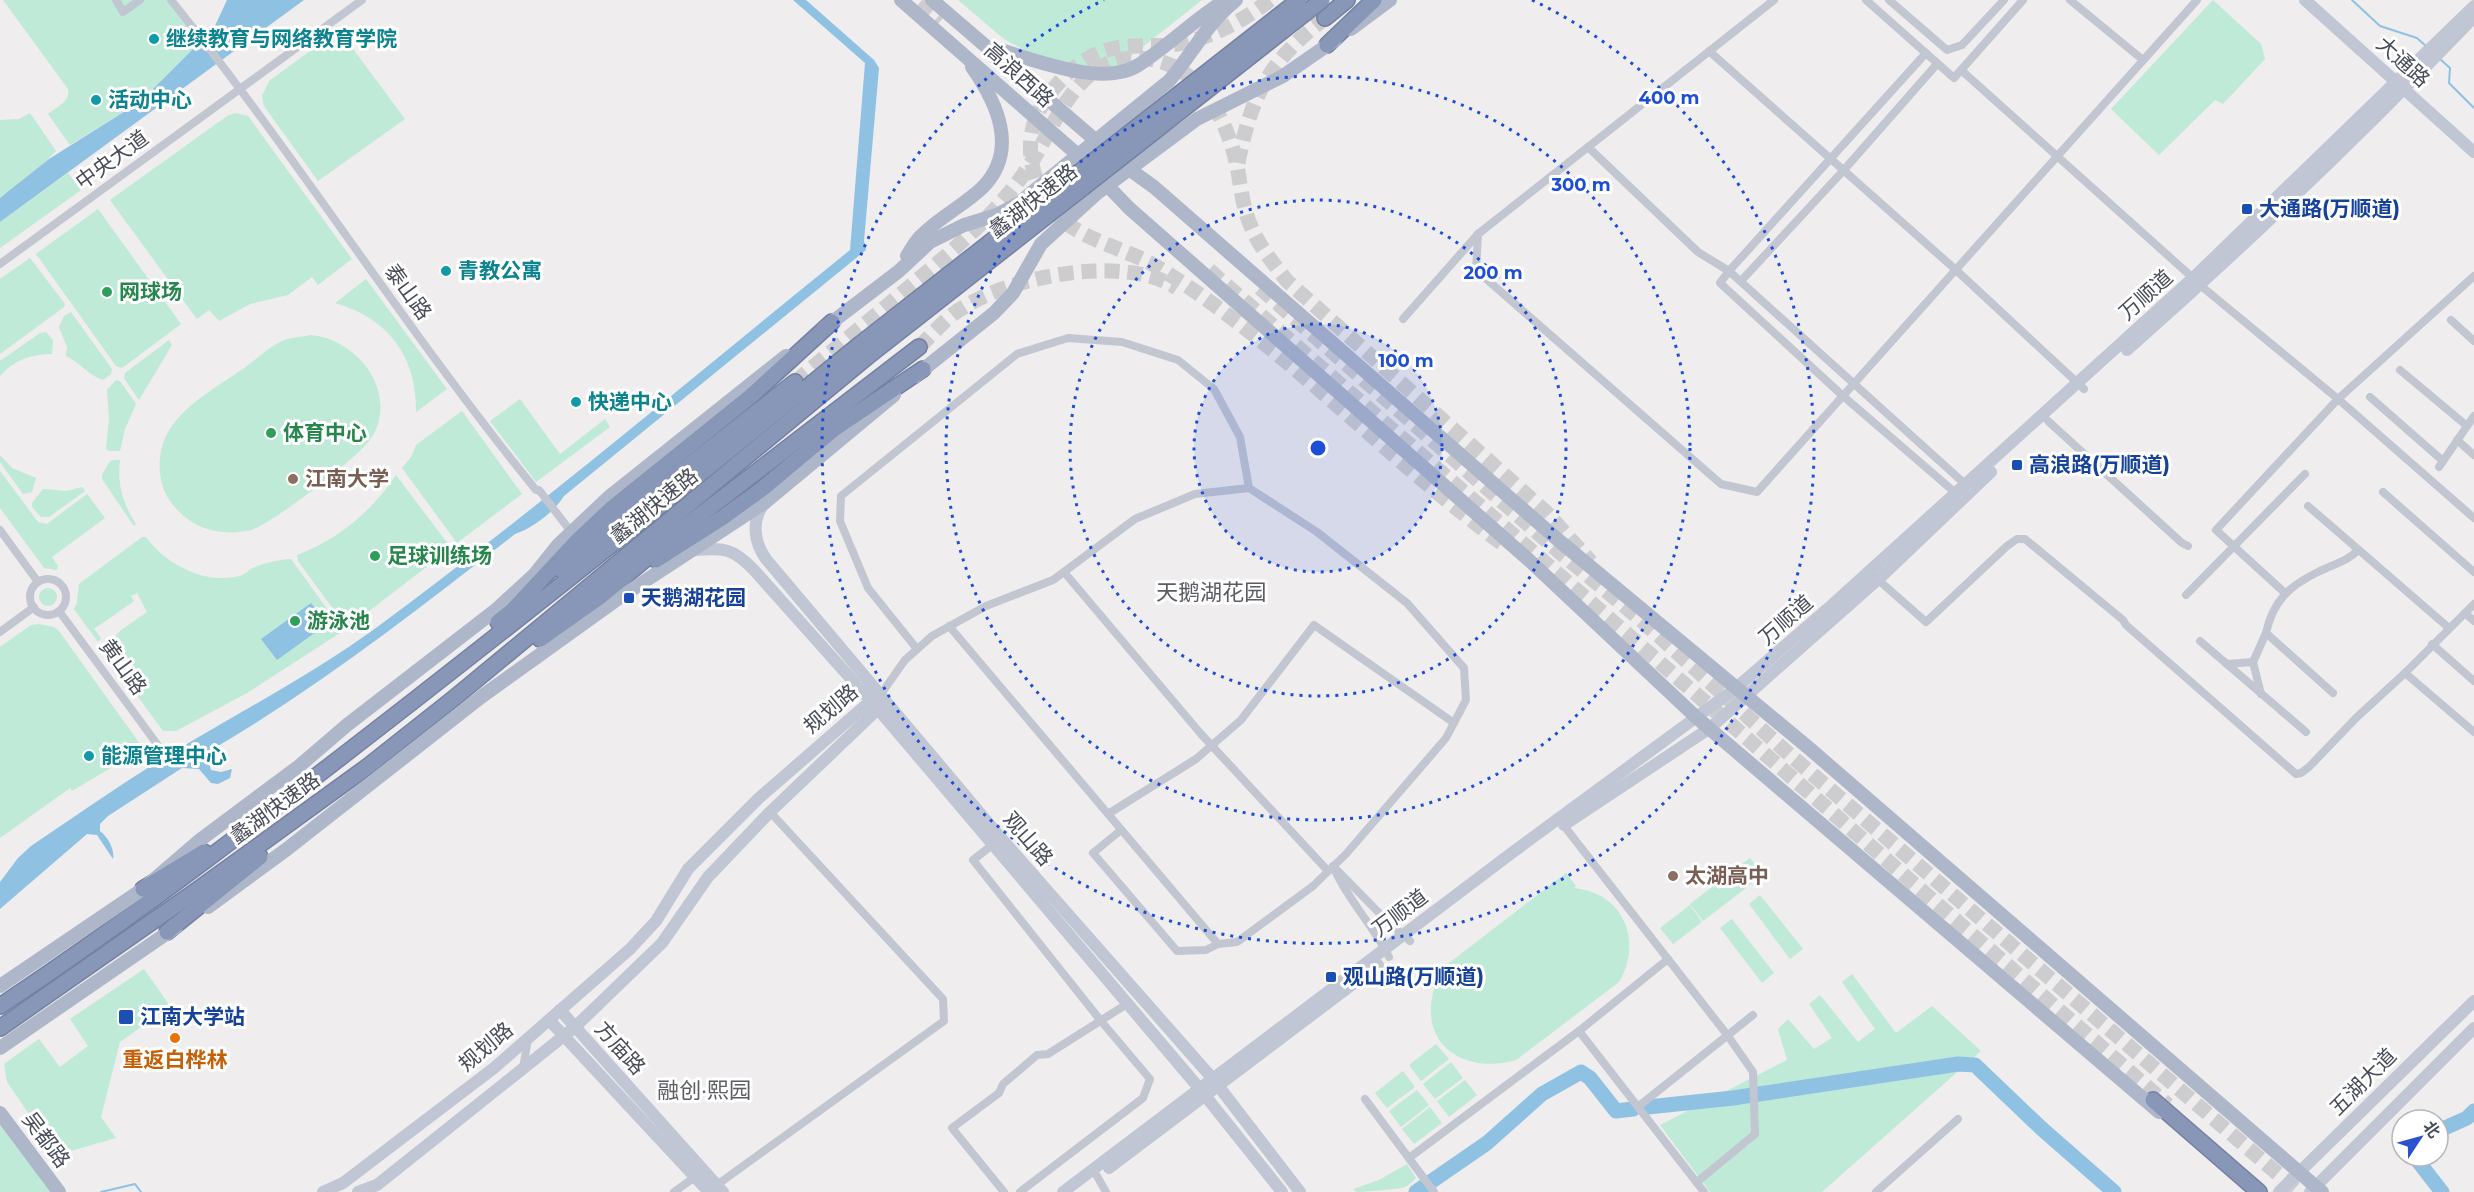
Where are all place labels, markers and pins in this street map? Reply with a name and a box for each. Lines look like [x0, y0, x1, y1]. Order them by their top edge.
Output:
place label: 继续教育与网络教育学院 [166, 26, 397, 51]
marker: 继续教育与网络教育学院 [147, 32, 161, 46]
place label: 活动中心 [108, 87, 192, 112]
marker: 活动中心 [89, 93, 103, 107]
place label: 大通路(万顺道) [2259, 196, 2400, 221]
marker: 大通路(万顺道) [2240, 202, 2254, 216]
place label: 青教公寓 [458, 258, 542, 283]
marker: 青教公寓 [439, 264, 453, 278]
place label: 网球场 [119, 279, 182, 304]
marker: 网球场 [100, 285, 114, 299]
place label: 快递中心 [588, 389, 672, 414]
marker: 快递中心 [569, 395, 583, 409]
place label: 体育中心 [283, 420, 367, 445]
marker: 体育中心 [264, 426, 278, 440]
centre of rings [1308, 438, 1328, 458]
place label: 高浪路(万顺道) [2029, 452, 2170, 477]
marker: 高浪路(万顺道) [2010, 458, 2024, 472]
place label: 江南大学 [305, 466, 389, 491]
marker: 江南大学 [286, 472, 300, 486]
place label: 足球训练场 [387, 543, 492, 568]
marker: 足球训练场 [368, 549, 382, 563]
place label: 天鹅湖花园 [641, 585, 746, 610]
marker: 天鹅湖花园 [622, 591, 636, 605]
place label: 游泳池 [307, 608, 370, 633]
marker: 游泳池 [288, 614, 302, 628]
place label: 能源管理中心 [101, 743, 227, 768]
marker: 能源管理中心 [82, 749, 96, 763]
place label: 太湖高中 [1685, 863, 1769, 888]
marker: 太湖高中 [1666, 869, 1680, 883]
place label: 观山路(万顺道) [1343, 964, 1484, 989]
marker: 观山路(万顺道) [1324, 970, 1338, 984]
place label: 江南大学站 [140, 1004, 245, 1029]
marker: 江南大学站 [117, 1008, 135, 1026]
marker: 重返白桦林 [168, 1031, 182, 1045]
place label: 重返白桦林 [123, 1047, 228, 1072]

